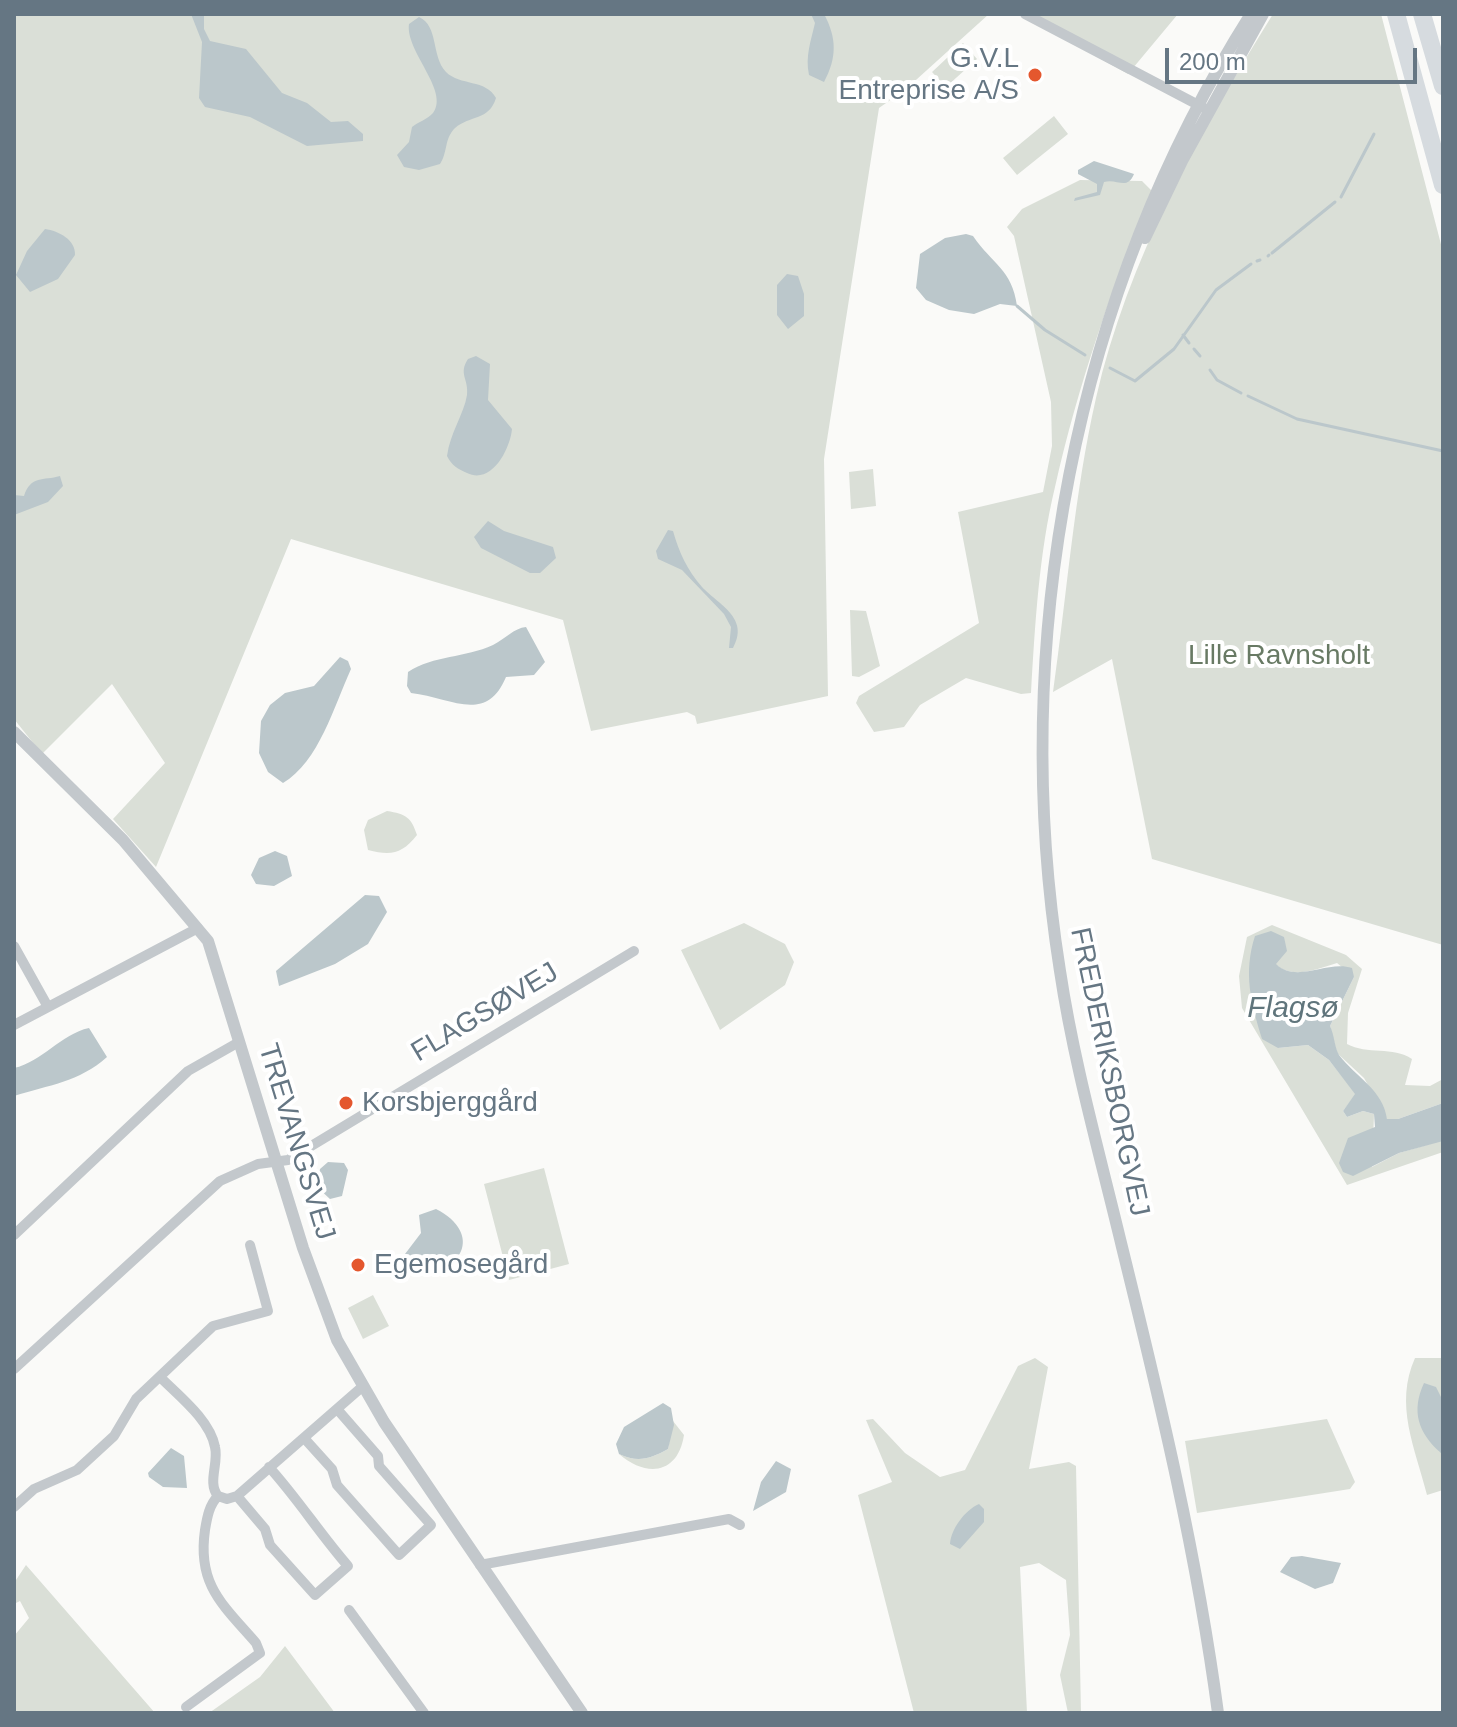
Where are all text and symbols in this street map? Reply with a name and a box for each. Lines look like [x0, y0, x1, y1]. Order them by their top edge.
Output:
scale bar [1169, 32, 1421, 82]
place label: G.V.L Entreprise A/S [838, 42, 1019, 108]
text: 200 m [1179, 48, 1246, 75]
marker: G.V.L Entreprise A/S [1026, 66, 1044, 84]
park label: Lille Ravnsholt [1188, 639, 1370, 673]
street label: FREDERIKSBORGVEJ [1062, 925, 1156, 1219]
street label: FLAGSØVEJ [406, 956, 564, 1070]
water label: Flagsø [1247, 991, 1339, 1027]
street label: TREVANGSVEJ [250, 1040, 342, 1244]
place label: Korsbjerggård [362, 1086, 538, 1120]
marker: Korsbjerggård [337, 1094, 355, 1112]
place label: Egemosegård [374, 1248, 548, 1282]
marker: Egemosegård [349, 1256, 367, 1274]

